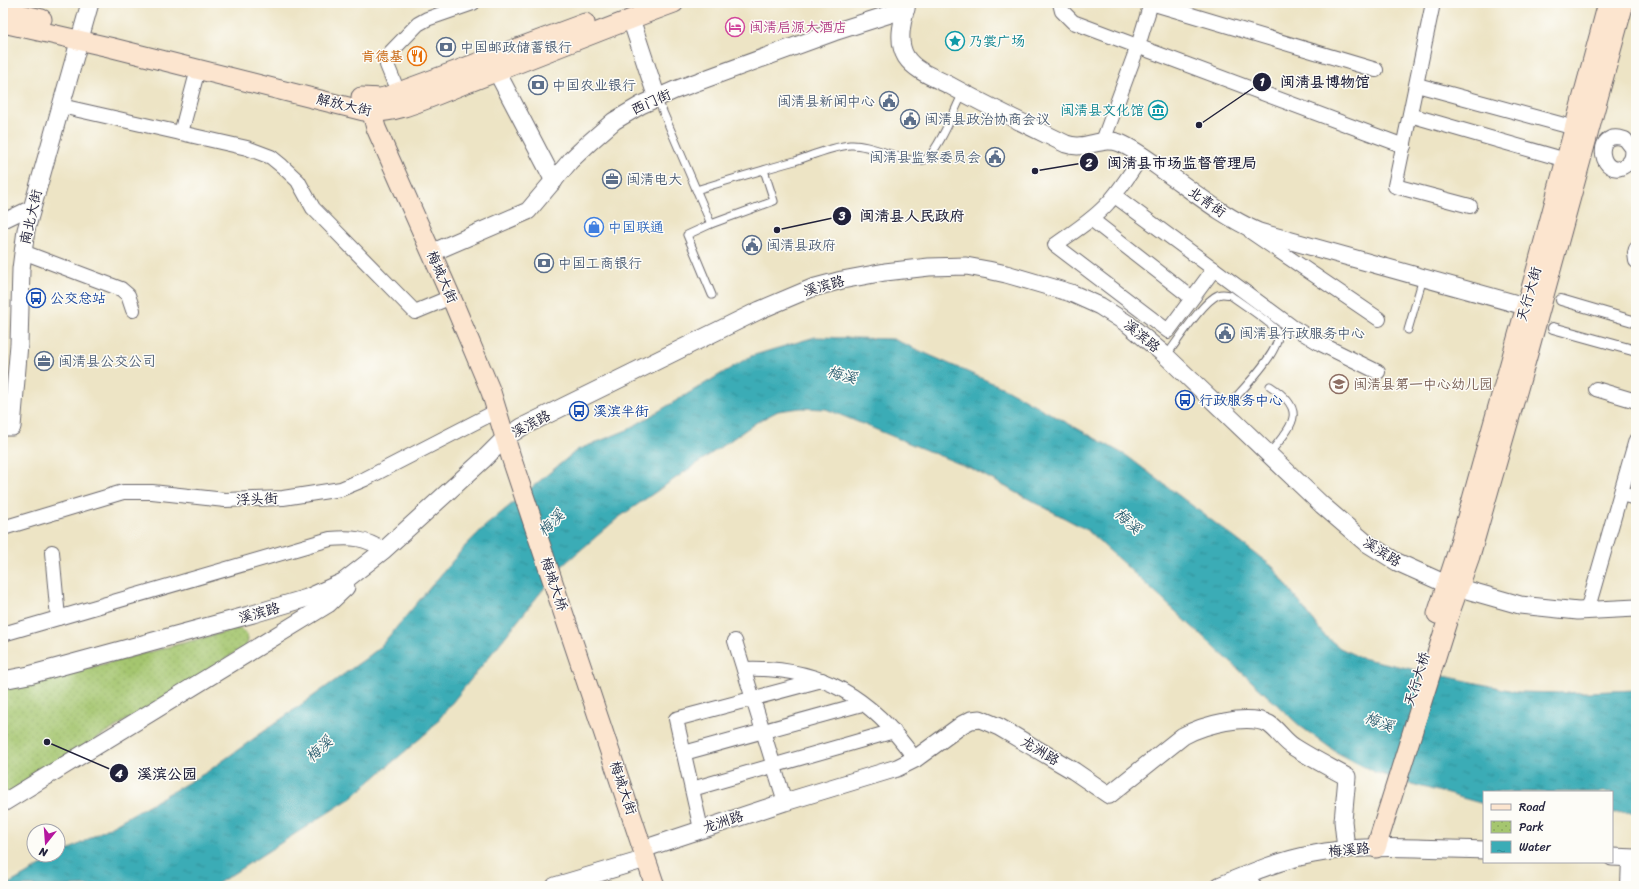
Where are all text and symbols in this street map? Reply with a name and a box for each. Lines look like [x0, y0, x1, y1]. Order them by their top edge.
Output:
place label: 闽清启源大酒店 [749, 15, 847, 40]
hotel icon: 闽清启源大酒店 [724, 16, 746, 38]
place label: 乃裳广场 [969, 29, 1025, 54]
place icon: 乃裳广场 [944, 30, 966, 52]
place label: 中国邮政储蓄银行 [460, 35, 572, 60]
bank icon: 中国邮政储蓄银行 [435, 36, 457, 58]
place label: 肯德基 [361, 44, 403, 69]
restaurant icon: 肯德基 [406, 45, 428, 67]
callout: 闽清县博物馆 [1252, 68, 1378, 95]
text: 闽清县博物馆 [1280, 69, 1370, 95]
text: 1 [1259, 71, 1265, 93]
place label: 中国农业银行 [552, 73, 636, 98]
bank icon: 中国农业银行 [527, 74, 549, 96]
street label: 西门街 [627, 82, 675, 122]
street label: 解放大街 [314, 87, 374, 123]
place label: 闽清县新闻中心 [777, 89, 875, 114]
public building icon: 闽清县新闻中心 [878, 90, 900, 112]
place label: 闽清县文化馆 [1060, 98, 1144, 123]
museum icon: 闽清县文化馆 [1147, 99, 1169, 121]
place label: 闽清县政治协商会议 [924, 107, 1050, 132]
public building icon: 闽清县政治协商会议 [899, 108, 921, 130]
place label: 闽清县监察委员会 [869, 145, 981, 170]
public building icon: 闽清县监察委员会 [984, 146, 1006, 168]
callout: 闽清县市场监督管理局 [1079, 149, 1265, 176]
text: 闽清县市场监督管理局 [1107, 150, 1257, 176]
text: 2 [1085, 152, 1093, 174]
place label: 闽清电大 [626, 167, 682, 192]
office icon: 闽清电大 [601, 168, 623, 190]
street label: 北青街 [1183, 180, 1231, 224]
street label: 南北大街 [13, 187, 49, 247]
callout: 闽清县人民政府 [832, 203, 973, 230]
text: 闽清县人民政府 [859, 203, 965, 229]
text: 3 [838, 205, 846, 227]
place label: 中国联通 [608, 215, 664, 240]
shop icon: 中国联通 [583, 216, 605, 238]
place label: 闽清县政府 [766, 233, 836, 258]
public building icon: 闽清县政府 [741, 234, 763, 256]
street label: 梅城大街 [419, 246, 465, 308]
place label: 中国工商银行 [558, 251, 642, 276]
bank icon: 中国工商银行 [533, 252, 555, 274]
street label: 天行大街 [1509, 264, 1549, 324]
street label: 溪滨路 [800, 268, 848, 304]
place label: 公交总站 [50, 286, 106, 311]
bus stop icon: 公交总站 [25, 287, 47, 309]
street label: 溪滨路 [1118, 313, 1166, 359]
place label: 闽清县行政服务中心 [1239, 321, 1365, 346]
public building icon: 闽清县行政服务中心 [1214, 322, 1236, 344]
place label: 闽清县公交公司 [58, 349, 156, 374]
office icon: 闽清县公交公司 [33, 350, 55, 372]
water label: 梅溪 [824, 359, 861, 391]
place label: 闽清县第一中心幼儿园 [1353, 372, 1493, 397]
school or university icon: 闽清县第一中心幼儿园 [1328, 373, 1350, 395]
place label: 行政服务中心 [1199, 388, 1283, 413]
bus stop icon: 行政服务中心 [1174, 389, 1196, 411]
place label: 溪滨半街 [593, 399, 649, 424]
bus stop icon: 溪滨半街 [568, 400, 590, 422]
street label: 溪滨路 [507, 403, 555, 445]
street label: 浮头街 [236, 486, 278, 512]
water label: 梅溪 [1108, 501, 1149, 541]
water label: 梅溪 [531, 502, 572, 543]
street label: 溪滨路 [1358, 530, 1406, 574]
street label: 梅城大桥 [533, 553, 575, 615]
street label: 溪滨路 [235, 595, 283, 631]
street label: 天行大桥 [1397, 649, 1437, 709]
water label: 梅溪 [1360, 705, 1398, 740]
water label: 梅溪 [299, 729, 340, 769]
street label: 龙洲路 [1016, 729, 1064, 773]
street label: 梅城大街 [602, 757, 644, 819]
callout: 溪滨公园 [109, 760, 205, 787]
text: 溪滨公园 [137, 761, 197, 787]
text: 4 [114, 763, 123, 785]
legend [1483, 791, 1613, 863]
text: Road [1519, 796, 1546, 818]
street label: 龙洲路 [699, 804, 747, 840]
text: Park [1519, 816, 1544, 838]
north arrow [26, 823, 66, 863]
street label: 梅溪路 [1327, 836, 1371, 864]
text: Water [1519, 836, 1552, 858]
text: N [36, 842, 51, 863]

